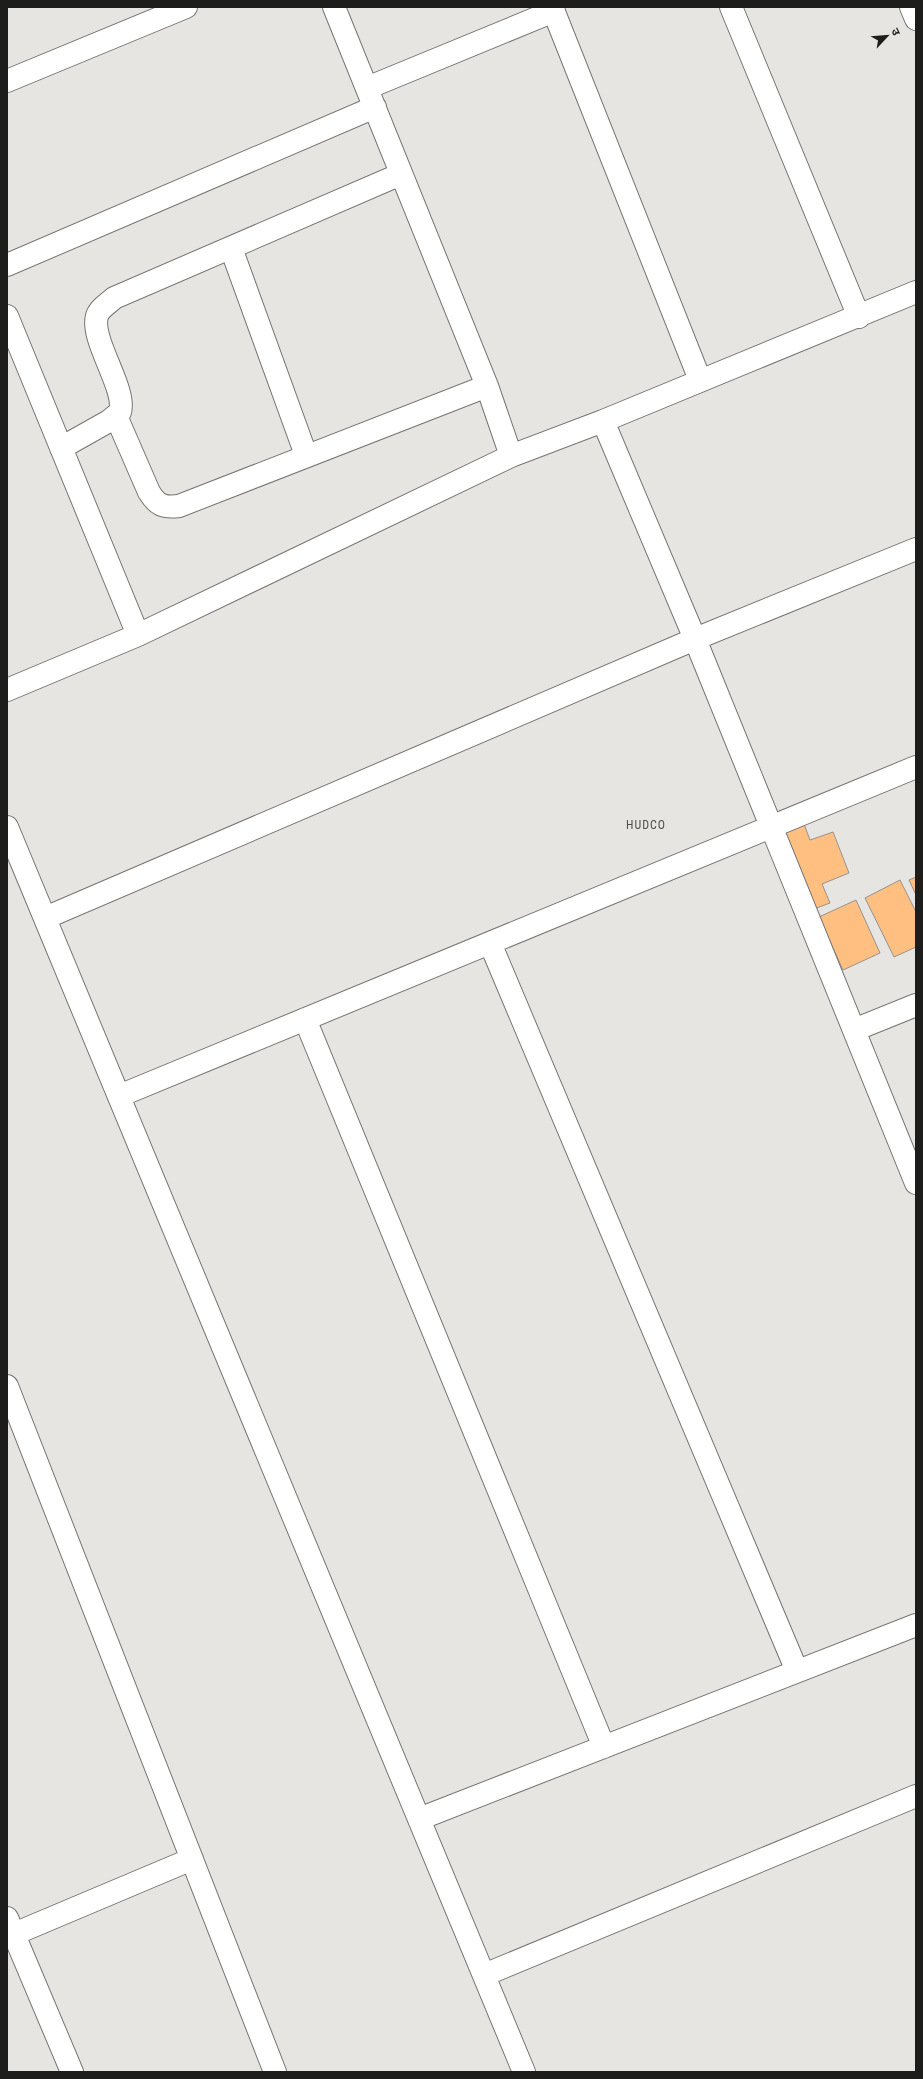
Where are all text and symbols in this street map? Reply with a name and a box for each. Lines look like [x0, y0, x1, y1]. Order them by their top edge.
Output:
north arrow [867, 16, 907, 56]
text: उ [888, 26, 903, 38]
district label: HUDCO [626, 818, 666, 832]

